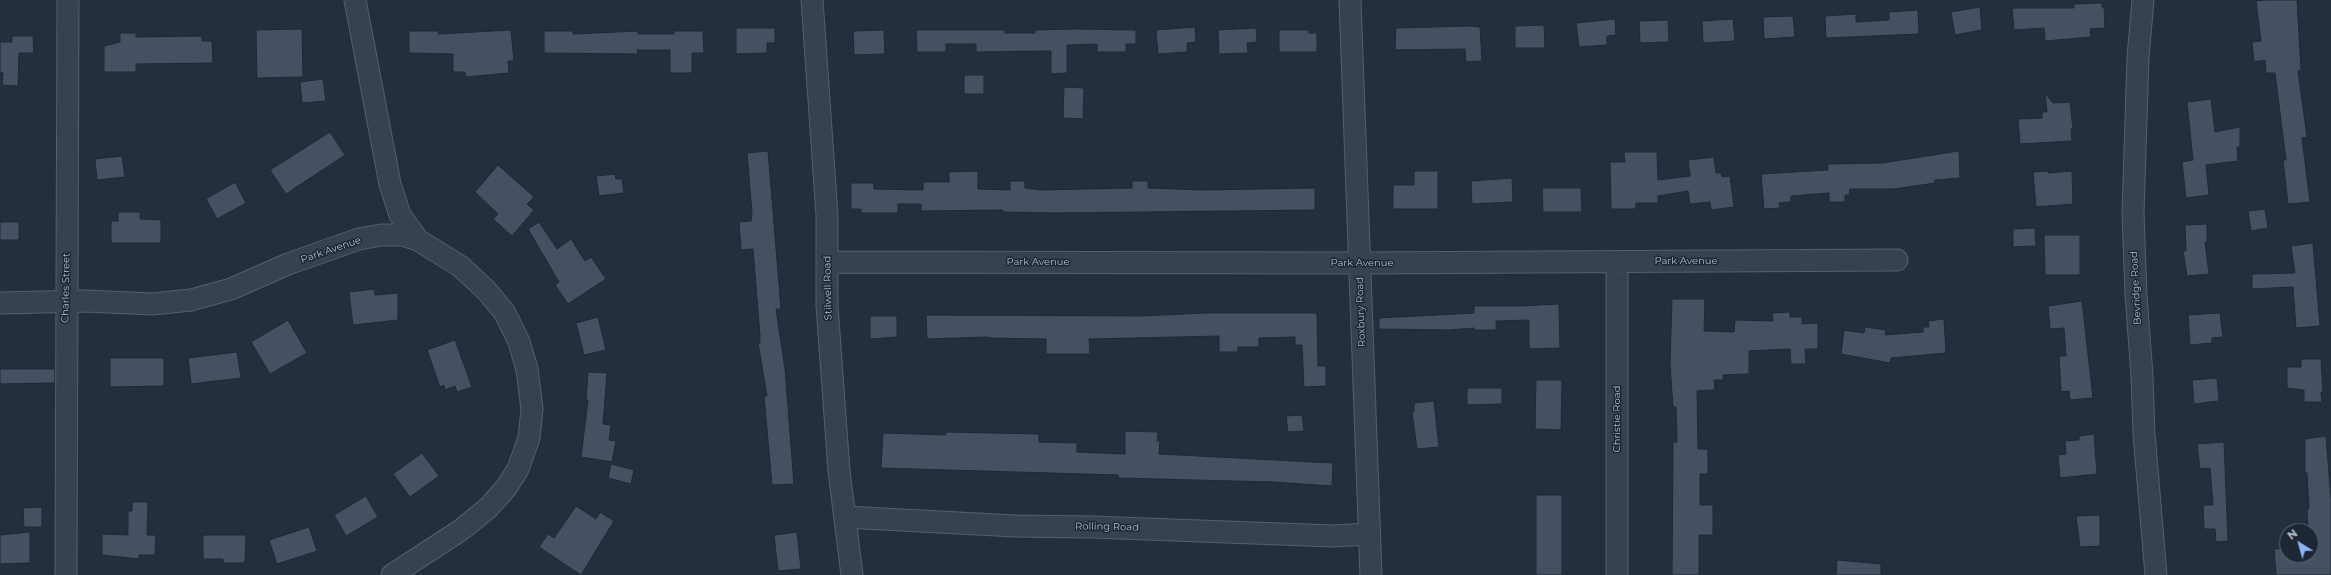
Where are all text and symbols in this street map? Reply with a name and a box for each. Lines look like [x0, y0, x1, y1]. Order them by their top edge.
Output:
street label: Park Avenue [299, 234, 363, 266]
street label: Bevridge Road [2128, 251, 2144, 325]
street label: Charles Street [59, 253, 73, 323]
street label: Park Avenue [1654, 255, 1718, 267]
street label: Stilwell Road [821, 256, 835, 320]
street label: Park Avenue [1006, 256, 1070, 268]
street label: Park Avenue [1330, 257, 1394, 269]
street label: Roxbury Road [1354, 277, 1368, 347]
street label: Christie Road [1611, 386, 1623, 452]
street label: Rolling Road [1075, 520, 1139, 534]
north arrow [2279, 523, 2319, 563]
text: N [2285, 526, 2300, 542]

